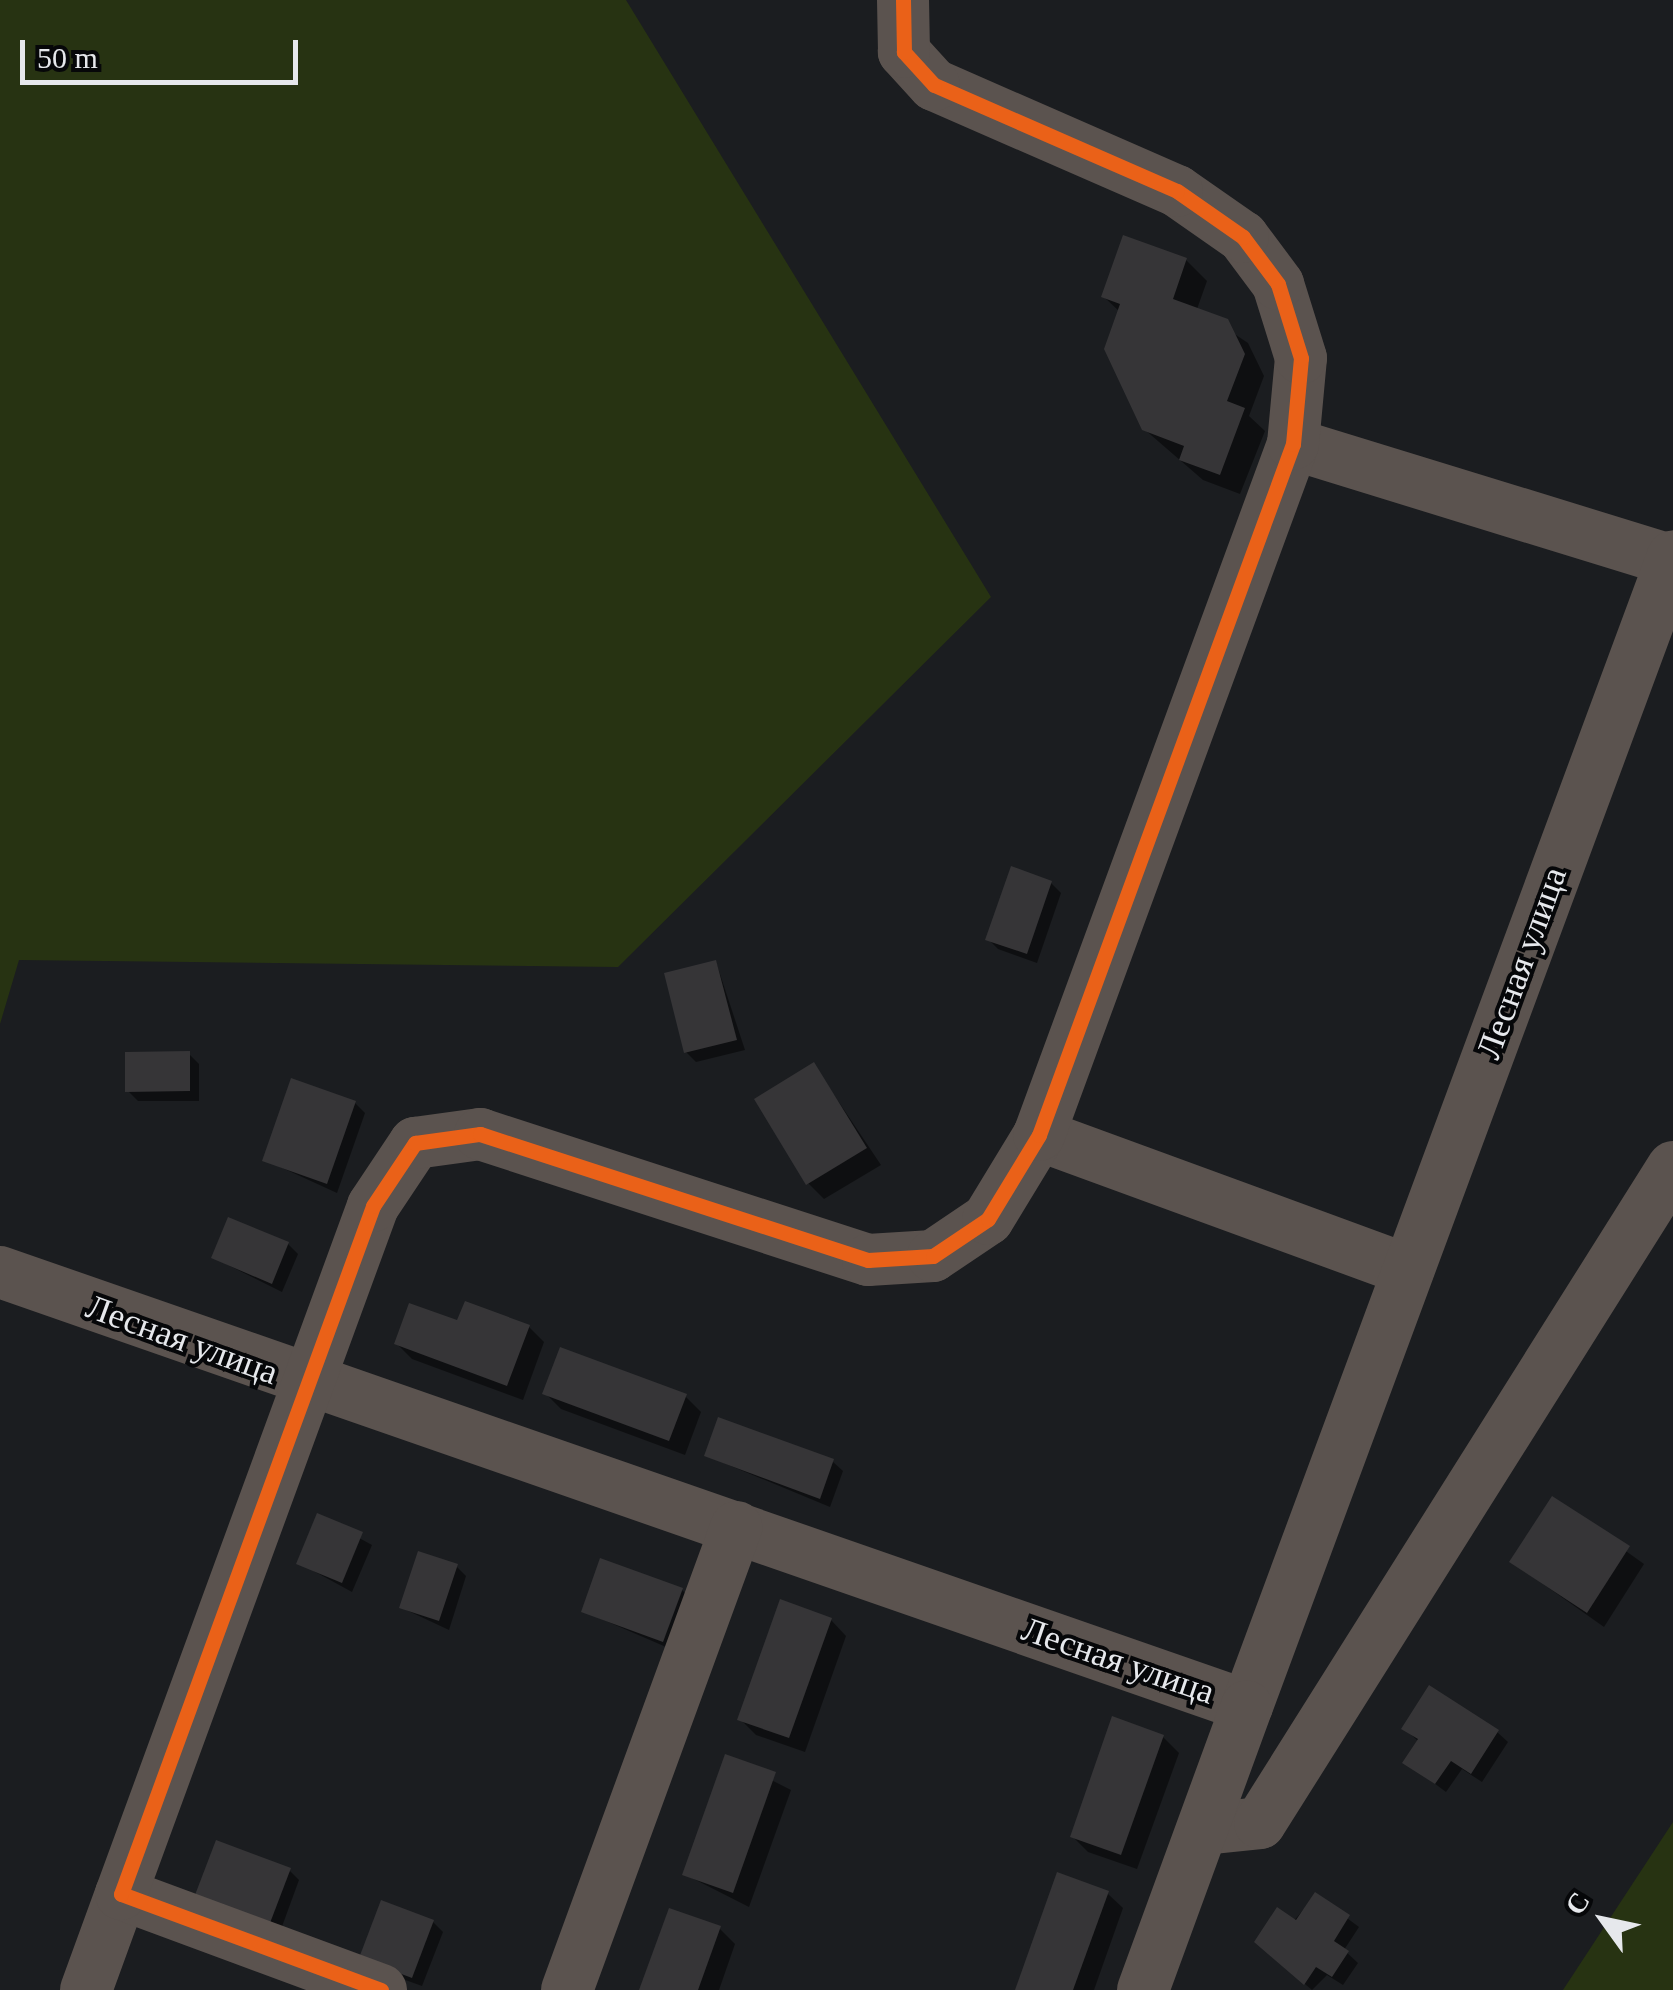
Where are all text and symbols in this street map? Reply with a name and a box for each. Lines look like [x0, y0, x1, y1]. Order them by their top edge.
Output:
scale bar [25, 20, 302, 82]
text: 50 m [37, 41, 98, 74]
street label: Лесная улица [1468, 861, 1576, 1065]
street label: Лесная улица [80, 1286, 284, 1394]
street label: Лесная улица [1016, 1608, 1220, 1714]
north arrow [1553, 1870, 1653, 1970]
text: С [1559, 1886, 1596, 1920]

